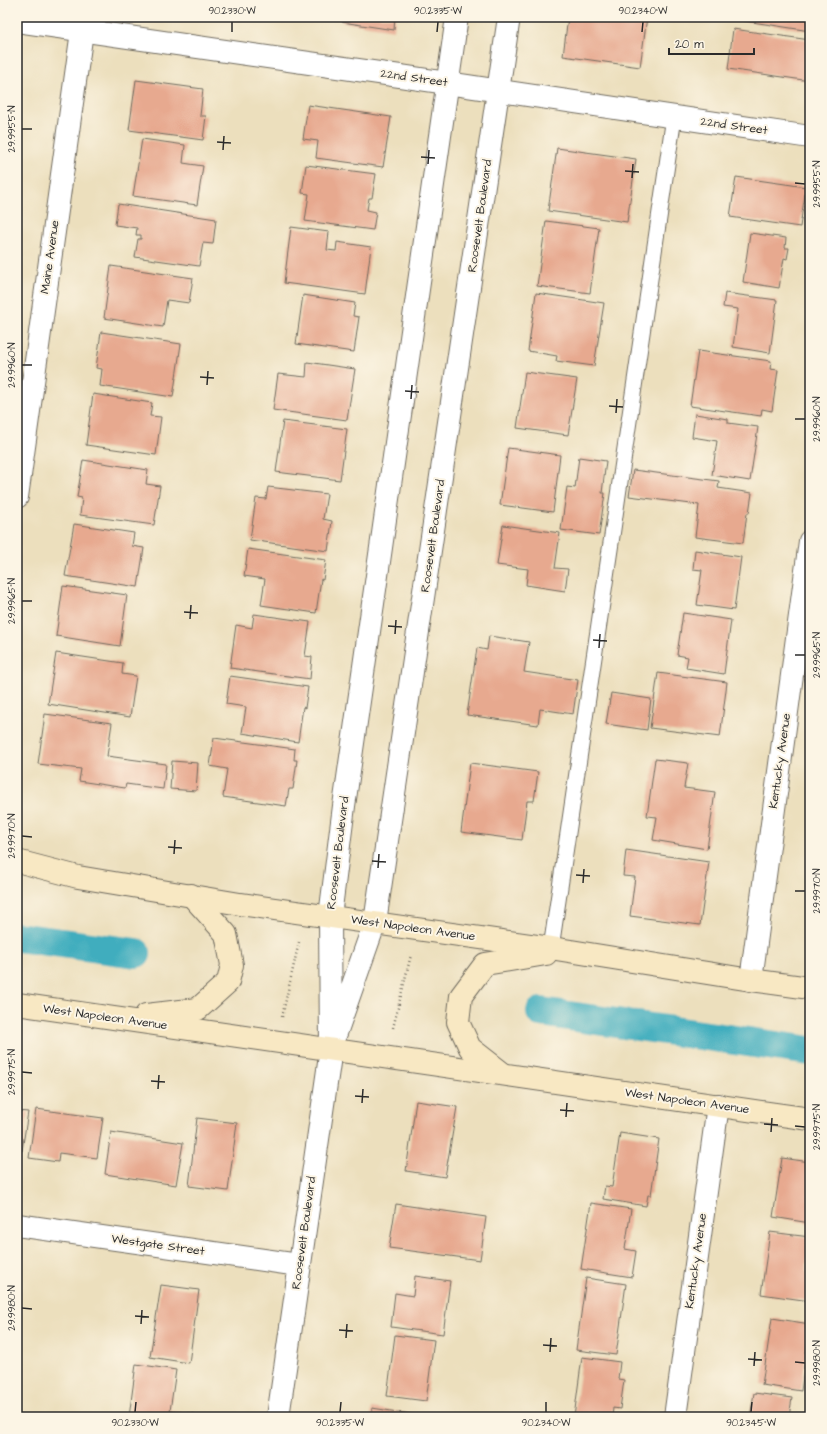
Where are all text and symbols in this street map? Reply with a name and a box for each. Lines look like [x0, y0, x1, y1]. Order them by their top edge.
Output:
text: 90.2330°W [208, 4, 256, 18]
text: 90.2335°W [414, 4, 463, 18]
text: 90.2340°W [619, 4, 668, 18]
scale bar [669, 30, 754, 56]
text: 20 m [675, 36, 704, 53]
street label: 22nd Street [379, 65, 449, 91]
text: 29.9955°N [5, 106, 19, 152]
street label: 22nd Street [699, 113, 769, 139]
street label: Roosevelt Boulevard [464, 159, 496, 273]
text: 29.9955°N [810, 161, 824, 207]
street label: Maine Avenue [36, 219, 64, 295]
text: 29.9960°N [5, 342, 19, 388]
text: 29.9960°N [810, 396, 824, 442]
street label: Roosevelt Boulevard [417, 479, 449, 593]
text: 29.9965°N [5, 578, 19, 624]
text: 29.9965°N [810, 632, 824, 678]
street label: Kentucky Avenue [765, 712, 796, 810]
street label: Roosevelt Boulevard [323, 796, 353, 910]
text: 29.9970°N [5, 813, 19, 859]
text: 29.9970°N [810, 868, 824, 914]
street label: West Napoleon Avenue [350, 911, 477, 945]
street label: West Napoleon Avenue [42, 1000, 169, 1034]
text: 29.9975°N [5, 1049, 19, 1095]
street label: West Napoleon Avenue [624, 1084, 751, 1118]
text: 29.9975°N [810, 1104, 824, 1150]
street label: Roosevelt Boulevard [288, 1176, 320, 1290]
street label: Kentucky Avenue [681, 1212, 712, 1310]
street label: Westgate Street [110, 1230, 206, 1261]
text: 29.9980°N [5, 1285, 19, 1331]
text: 29.9980°N [810, 1340, 824, 1386]
text: 90.2330°W [111, 1416, 159, 1430]
text: 90.2335°W [316, 1416, 365, 1430]
text: 90.2340°W [522, 1416, 571, 1430]
text: 90.2345°W [726, 1416, 776, 1430]

